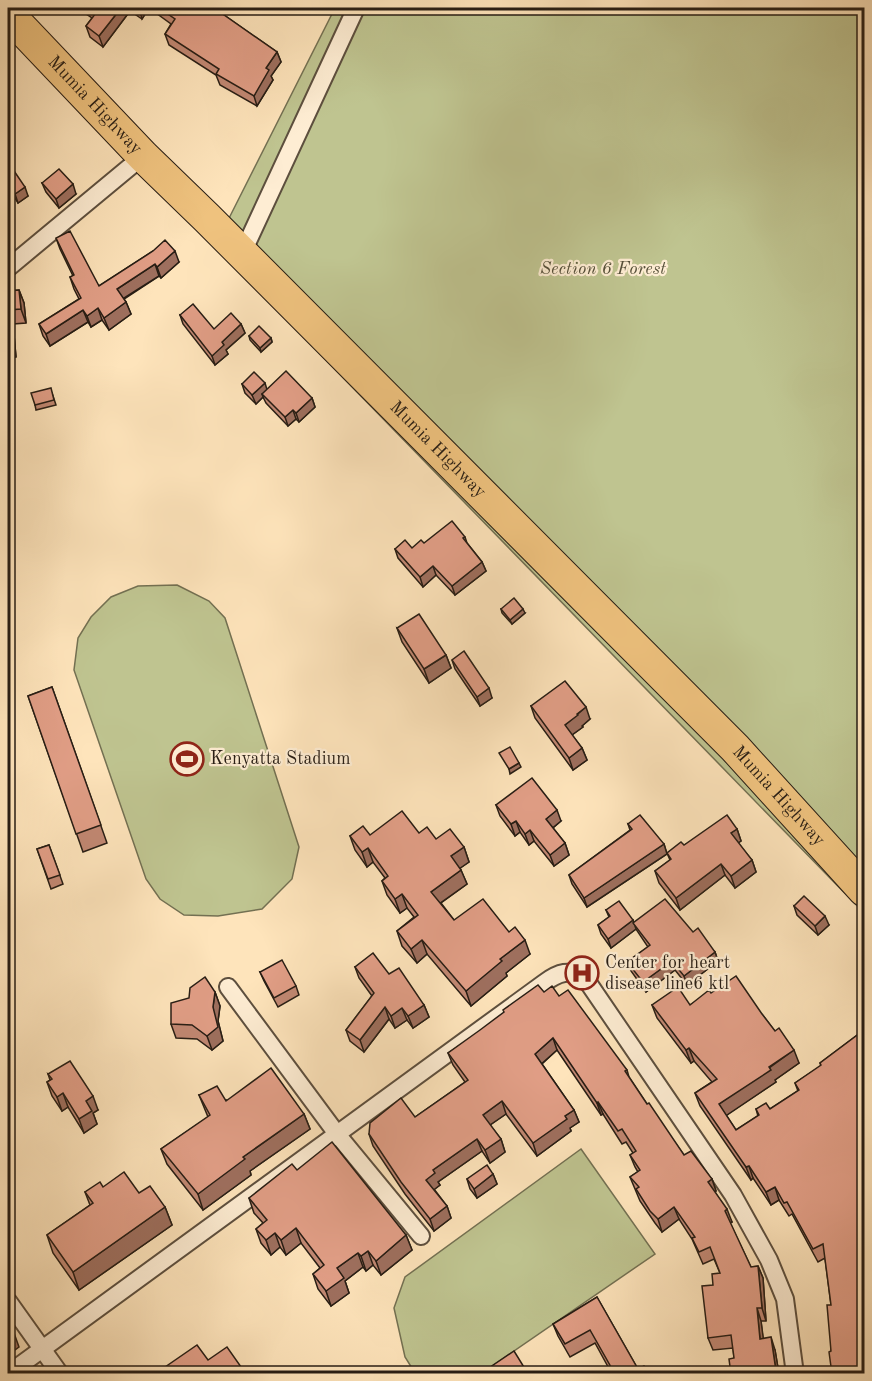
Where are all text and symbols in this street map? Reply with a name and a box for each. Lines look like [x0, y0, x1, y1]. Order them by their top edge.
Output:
street label: Mumia Highway [44, 53, 146, 158]
park label: Section 6 Forest [540, 260, 666, 278]
street label: Mumia Highway [386, 398, 490, 502]
sports icon: Kenyatta Stadium [169, 741, 205, 777]
street label: Mumia Highway [729, 743, 829, 850]
place label: Kenyatta Stadium [210, 750, 351, 768]
place label: Center for heart disease line6 ktl [605, 954, 730, 993]
hospital icon: Center for heart disease line6 ktl [564, 955, 600, 991]

